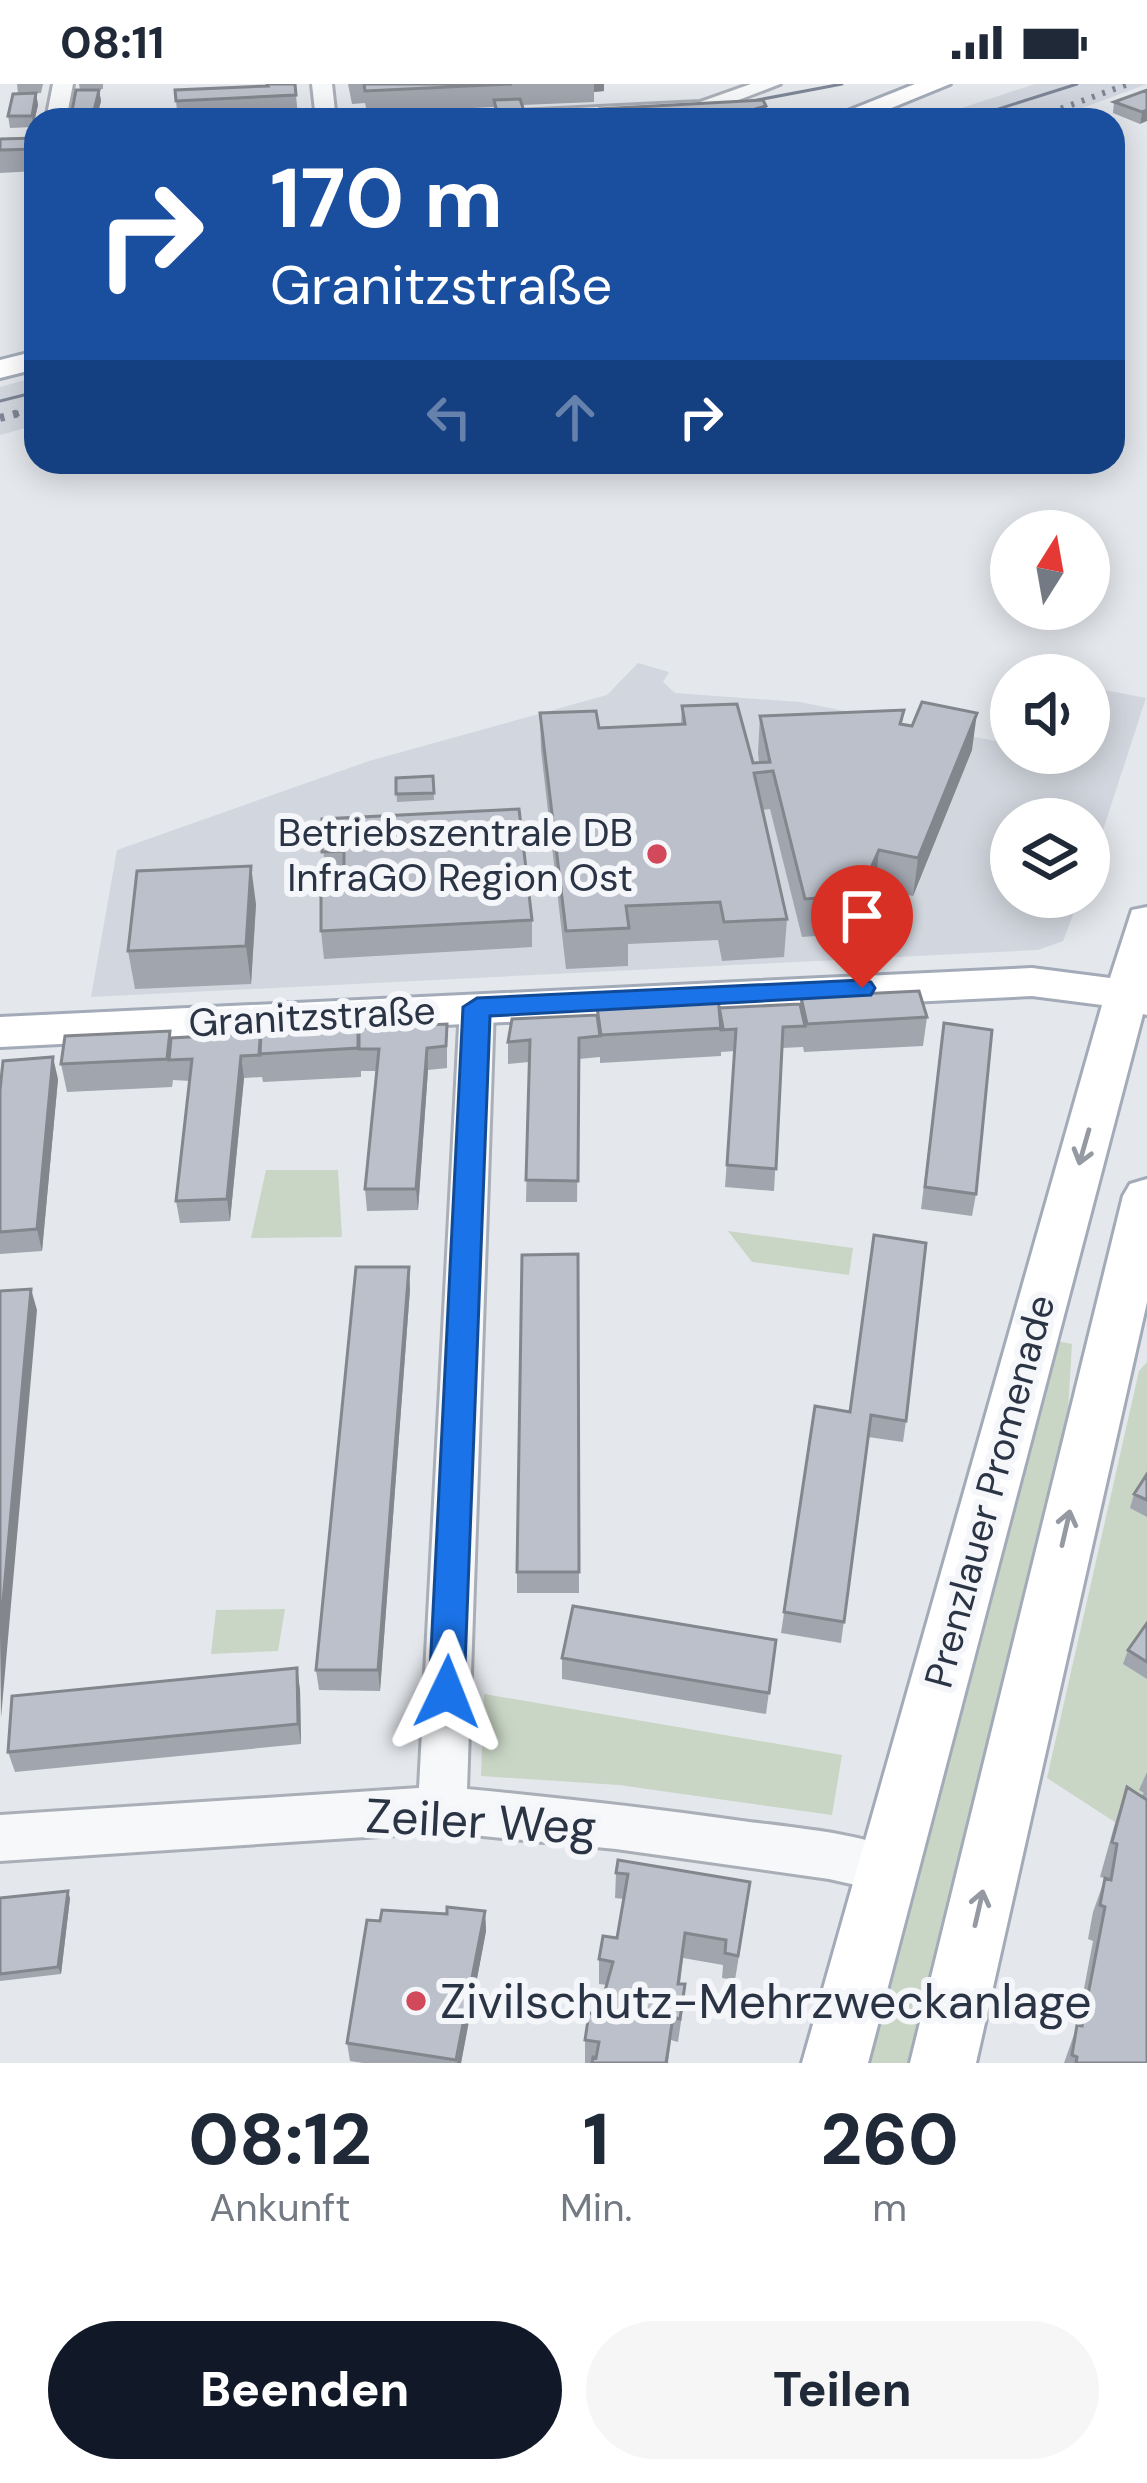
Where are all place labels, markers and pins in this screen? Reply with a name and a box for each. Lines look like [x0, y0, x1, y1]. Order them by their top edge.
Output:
place label: Betriebszentrale DB InfraGO Region Ost [278, 807, 633, 903]
marker: Betriebszentrale DB InfraGO Region Ost [644, 841, 670, 867]
pin [811, 865, 913, 988]
place label: Zivilschutz-Mehrzweckanlage [440, 1970, 1091, 2033]
marker: Zivilschutz-Mehrzweckanlage [403, 1988, 429, 2014]

